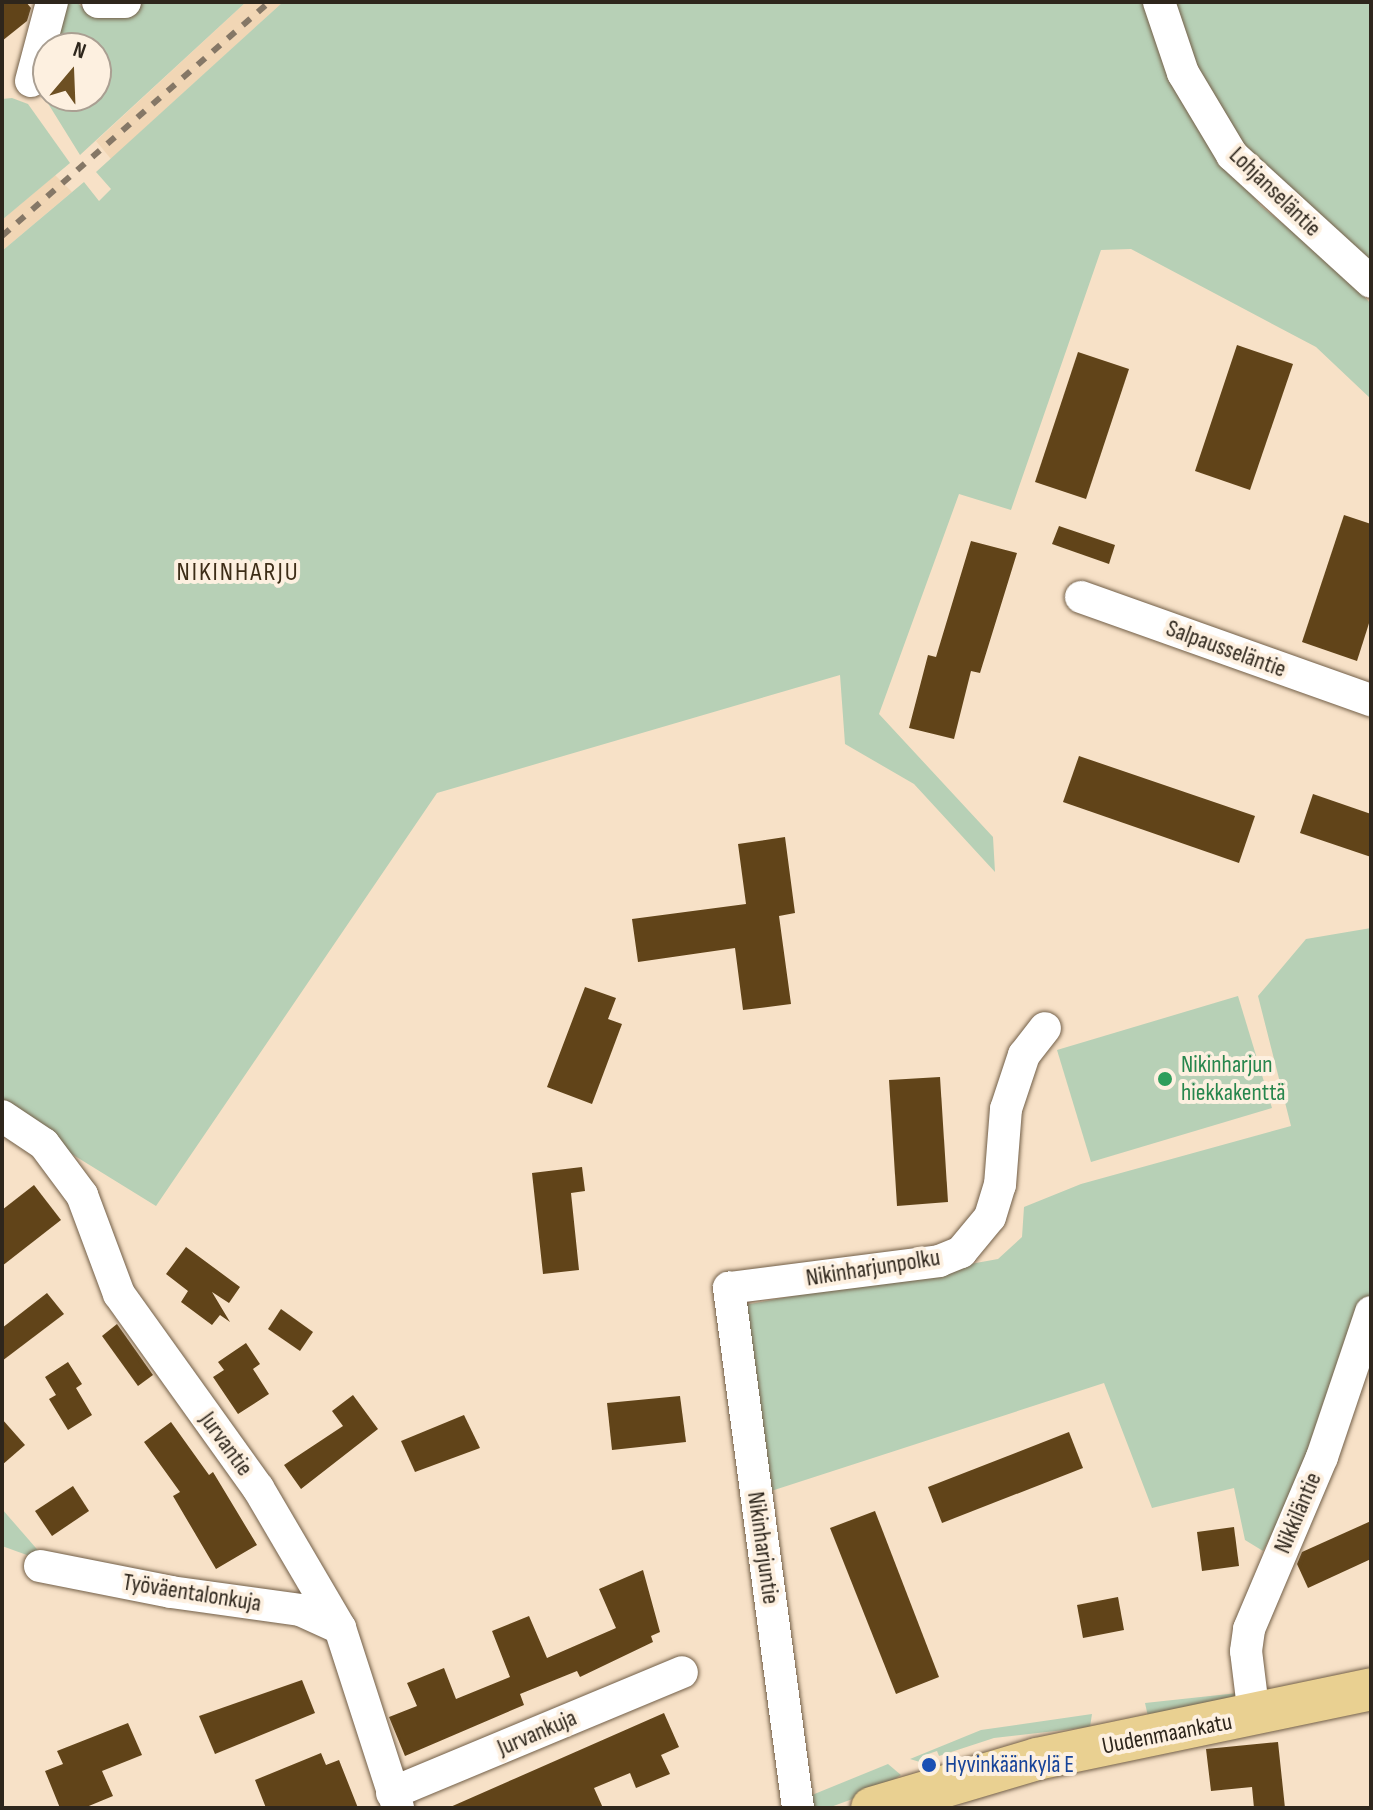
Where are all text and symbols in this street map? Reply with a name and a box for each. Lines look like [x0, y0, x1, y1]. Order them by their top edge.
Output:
north arrow [32, 32, 112, 112]
text: N [69, 36, 89, 65]
street label: Lohjanseläntie [1223, 141, 1327, 243]
district label: NIKINHARJU [176, 557, 300, 589]
street label: Salpausseläntie [1162, 614, 1290, 684]
place label: Nikinharjun hiekkakenttä [1181, 1051, 1286, 1107]
marker: Nikinharjun hiekkakenttä [1156, 1070, 1174, 1088]
street label: Nikinharjunpolku [804, 1243, 942, 1293]
street label: Jurvantie [193, 1406, 259, 1482]
street label: Nikkiläntie [1268, 1468, 1328, 1558]
street label: Nikinharjuntie [741, 1490, 785, 1606]
street label: Työväentalonkuja [121, 1568, 263, 1618]
street label: Jurvankuja [493, 1703, 581, 1763]
street label: Uudenmaankatu [1100, 1707, 1234, 1761]
place label: Hyvinkäänkylä E [945, 1751, 1074, 1779]
marker: Hyvinkäänkylä E [920, 1756, 938, 1774]

